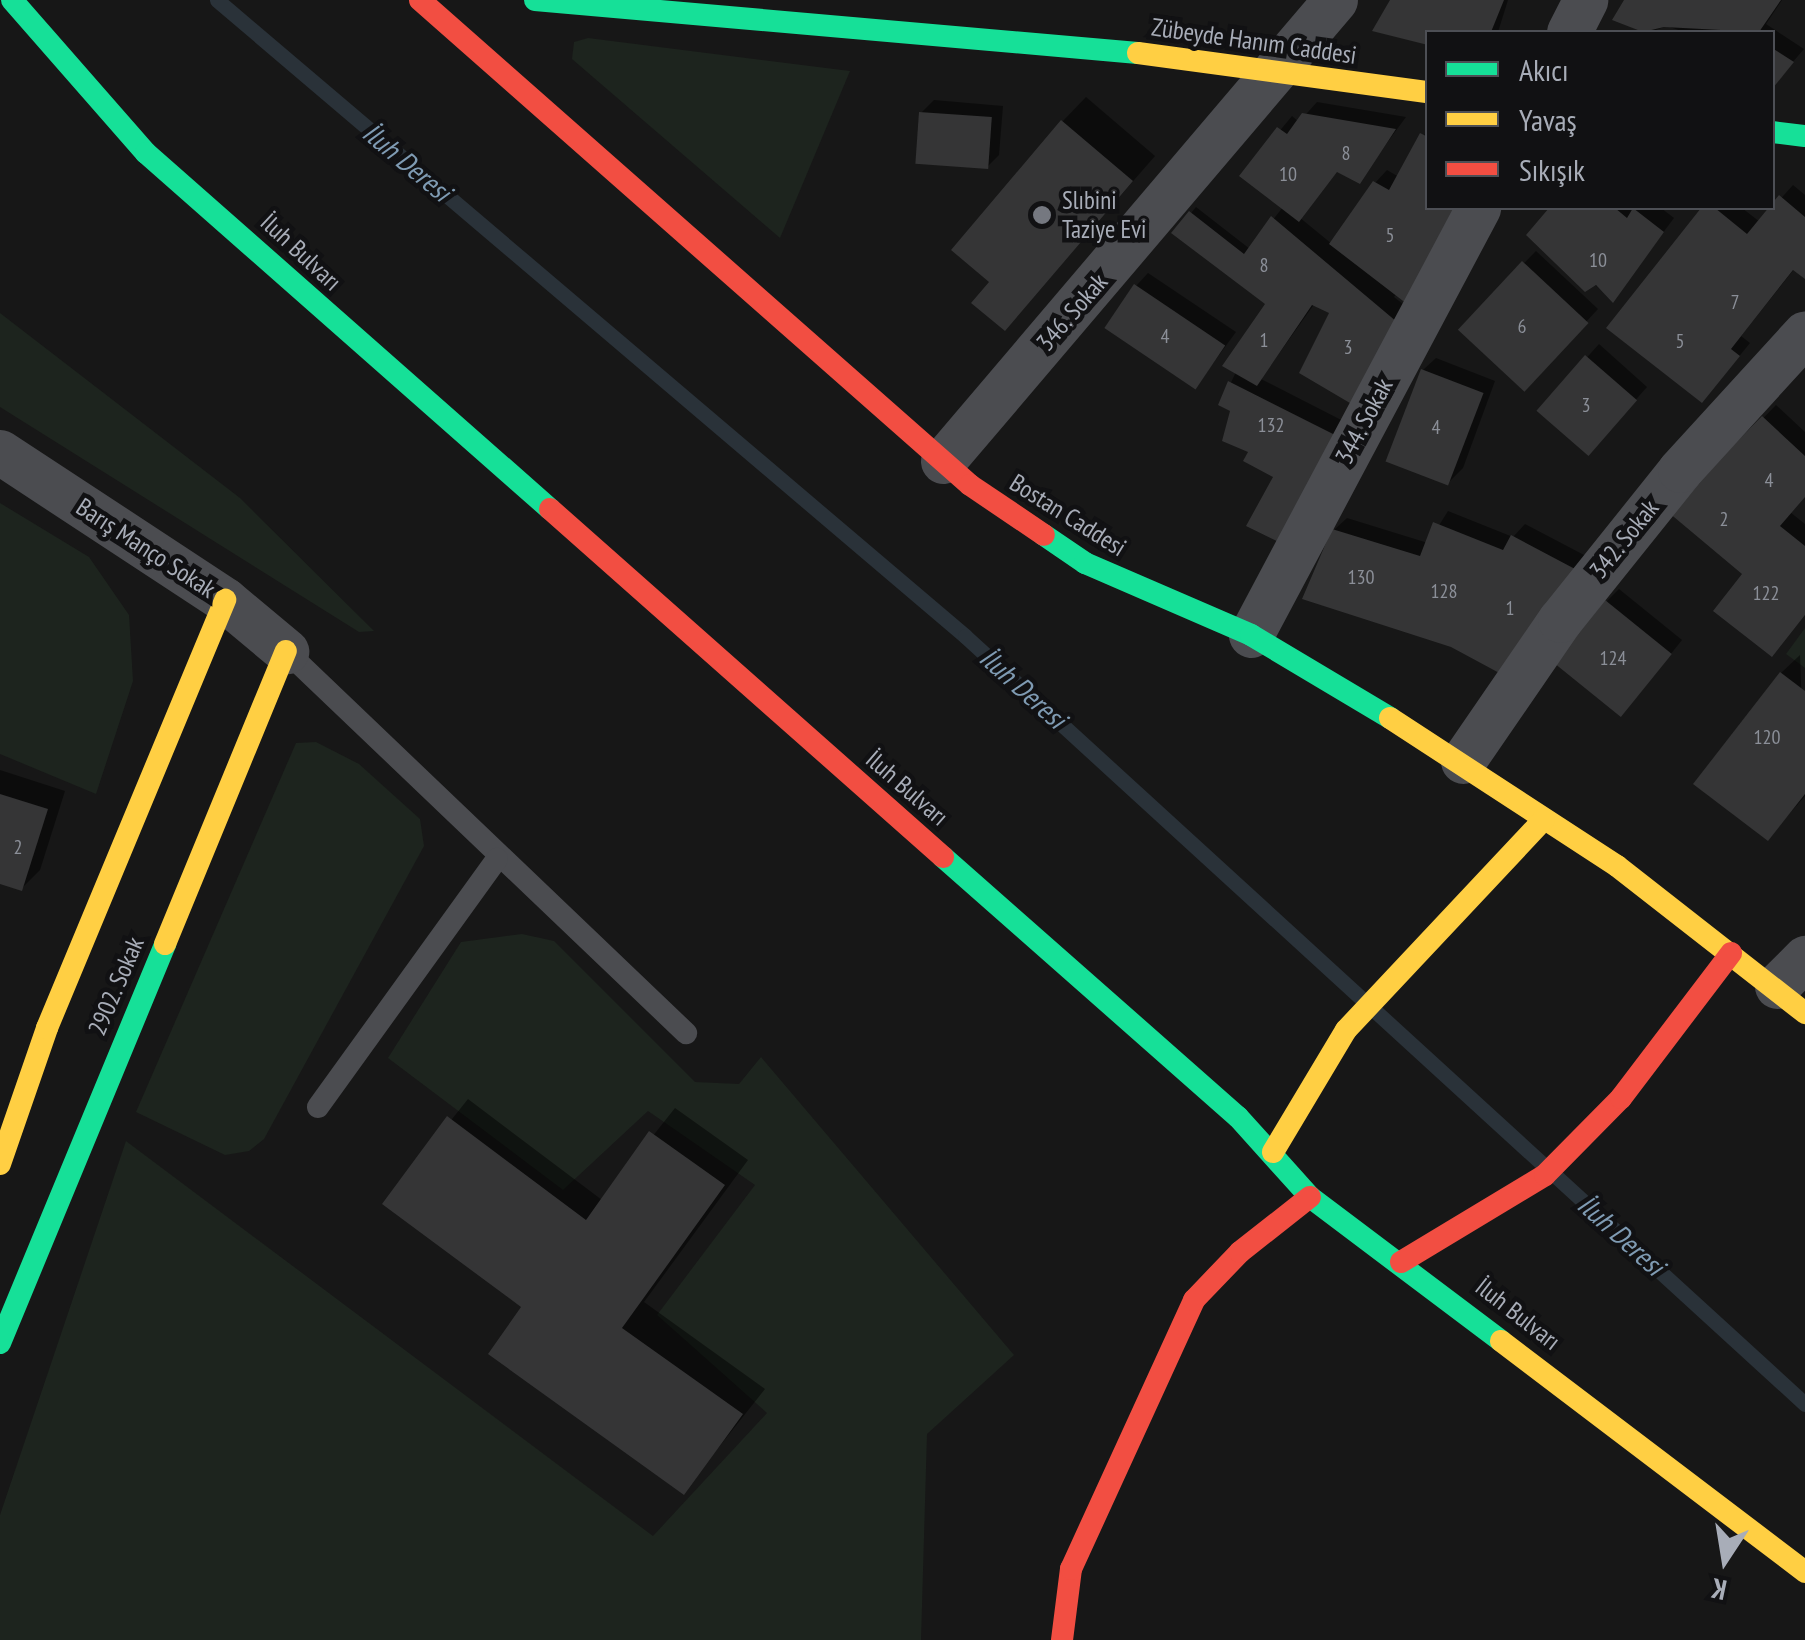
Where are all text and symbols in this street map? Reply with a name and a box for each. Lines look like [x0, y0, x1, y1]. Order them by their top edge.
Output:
street label: Zübeyde Hanım Caddesi [1150, 12, 1358, 70]
legend [1425, 30, 1775, 210]
text: Akıcı [1519, 50, 1569, 89]
text: Yavaş [1519, 100, 1577, 139]
water label: İluh Deresi [356, 116, 458, 208]
house number: 8 [1342, 141, 1350, 165]
text: Sıkışık [1519, 150, 1585, 189]
house number: 10 [1279, 162, 1297, 186]
place label: Slıbini Taziye Evi [1062, 186, 1146, 245]
marker: Slıbini Taziye Evi [1031, 204, 1053, 226]
street label: İluh Bulvarı [254, 207, 348, 297]
house number: 5 [1386, 223, 1394, 247]
house number: 10 [1589, 248, 1607, 272]
house number: 8 [1260, 253, 1268, 277]
street label: 346. Sokak [1030, 267, 1114, 357]
house number: 7 [1731, 290, 1739, 314]
house number: 6 [1518, 314, 1526, 338]
house number: 4 [1161, 324, 1169, 348]
house number: 1 [1260, 328, 1268, 352]
house number: 5 [1676, 329, 1684, 353]
house number: 3 [1344, 335, 1352, 359]
street label: 344. Sokak [1329, 372, 1399, 470]
house number: 3 [1582, 393, 1590, 417]
house number: 132 [1258, 413, 1284, 437]
house number: 4 [1432, 415, 1440, 439]
street label: Bostan Caddesi [1004, 468, 1132, 562]
house number: 4 [1765, 468, 1773, 492]
street label: Barış Manço Sokak [71, 492, 221, 604]
street label: 342. Sokak [1583, 493, 1665, 585]
house number: 2 [1720, 507, 1728, 531]
house number: 130 [1348, 565, 1374, 589]
house number: 128 [1431, 579, 1457, 603]
house number: 122 [1753, 581, 1779, 605]
house number: 1 [1506, 596, 1514, 620]
water label: İluh Deresi [973, 641, 1073, 735]
house number: 124 [1600, 646, 1626, 670]
house number: 120 [1754, 725, 1780, 749]
street label: İluh Bulvarı [860, 744, 954, 832]
house number: 2 [14, 835, 22, 859]
street label: 2902. Sokak [82, 932, 150, 1040]
water label: İluh Deresi [1571, 1188, 1671, 1282]
street label: İluh Bulvarı [1470, 1272, 1566, 1356]
north arrow [1675, 1510, 1775, 1610]
text: K [1708, 1570, 1730, 1609]

